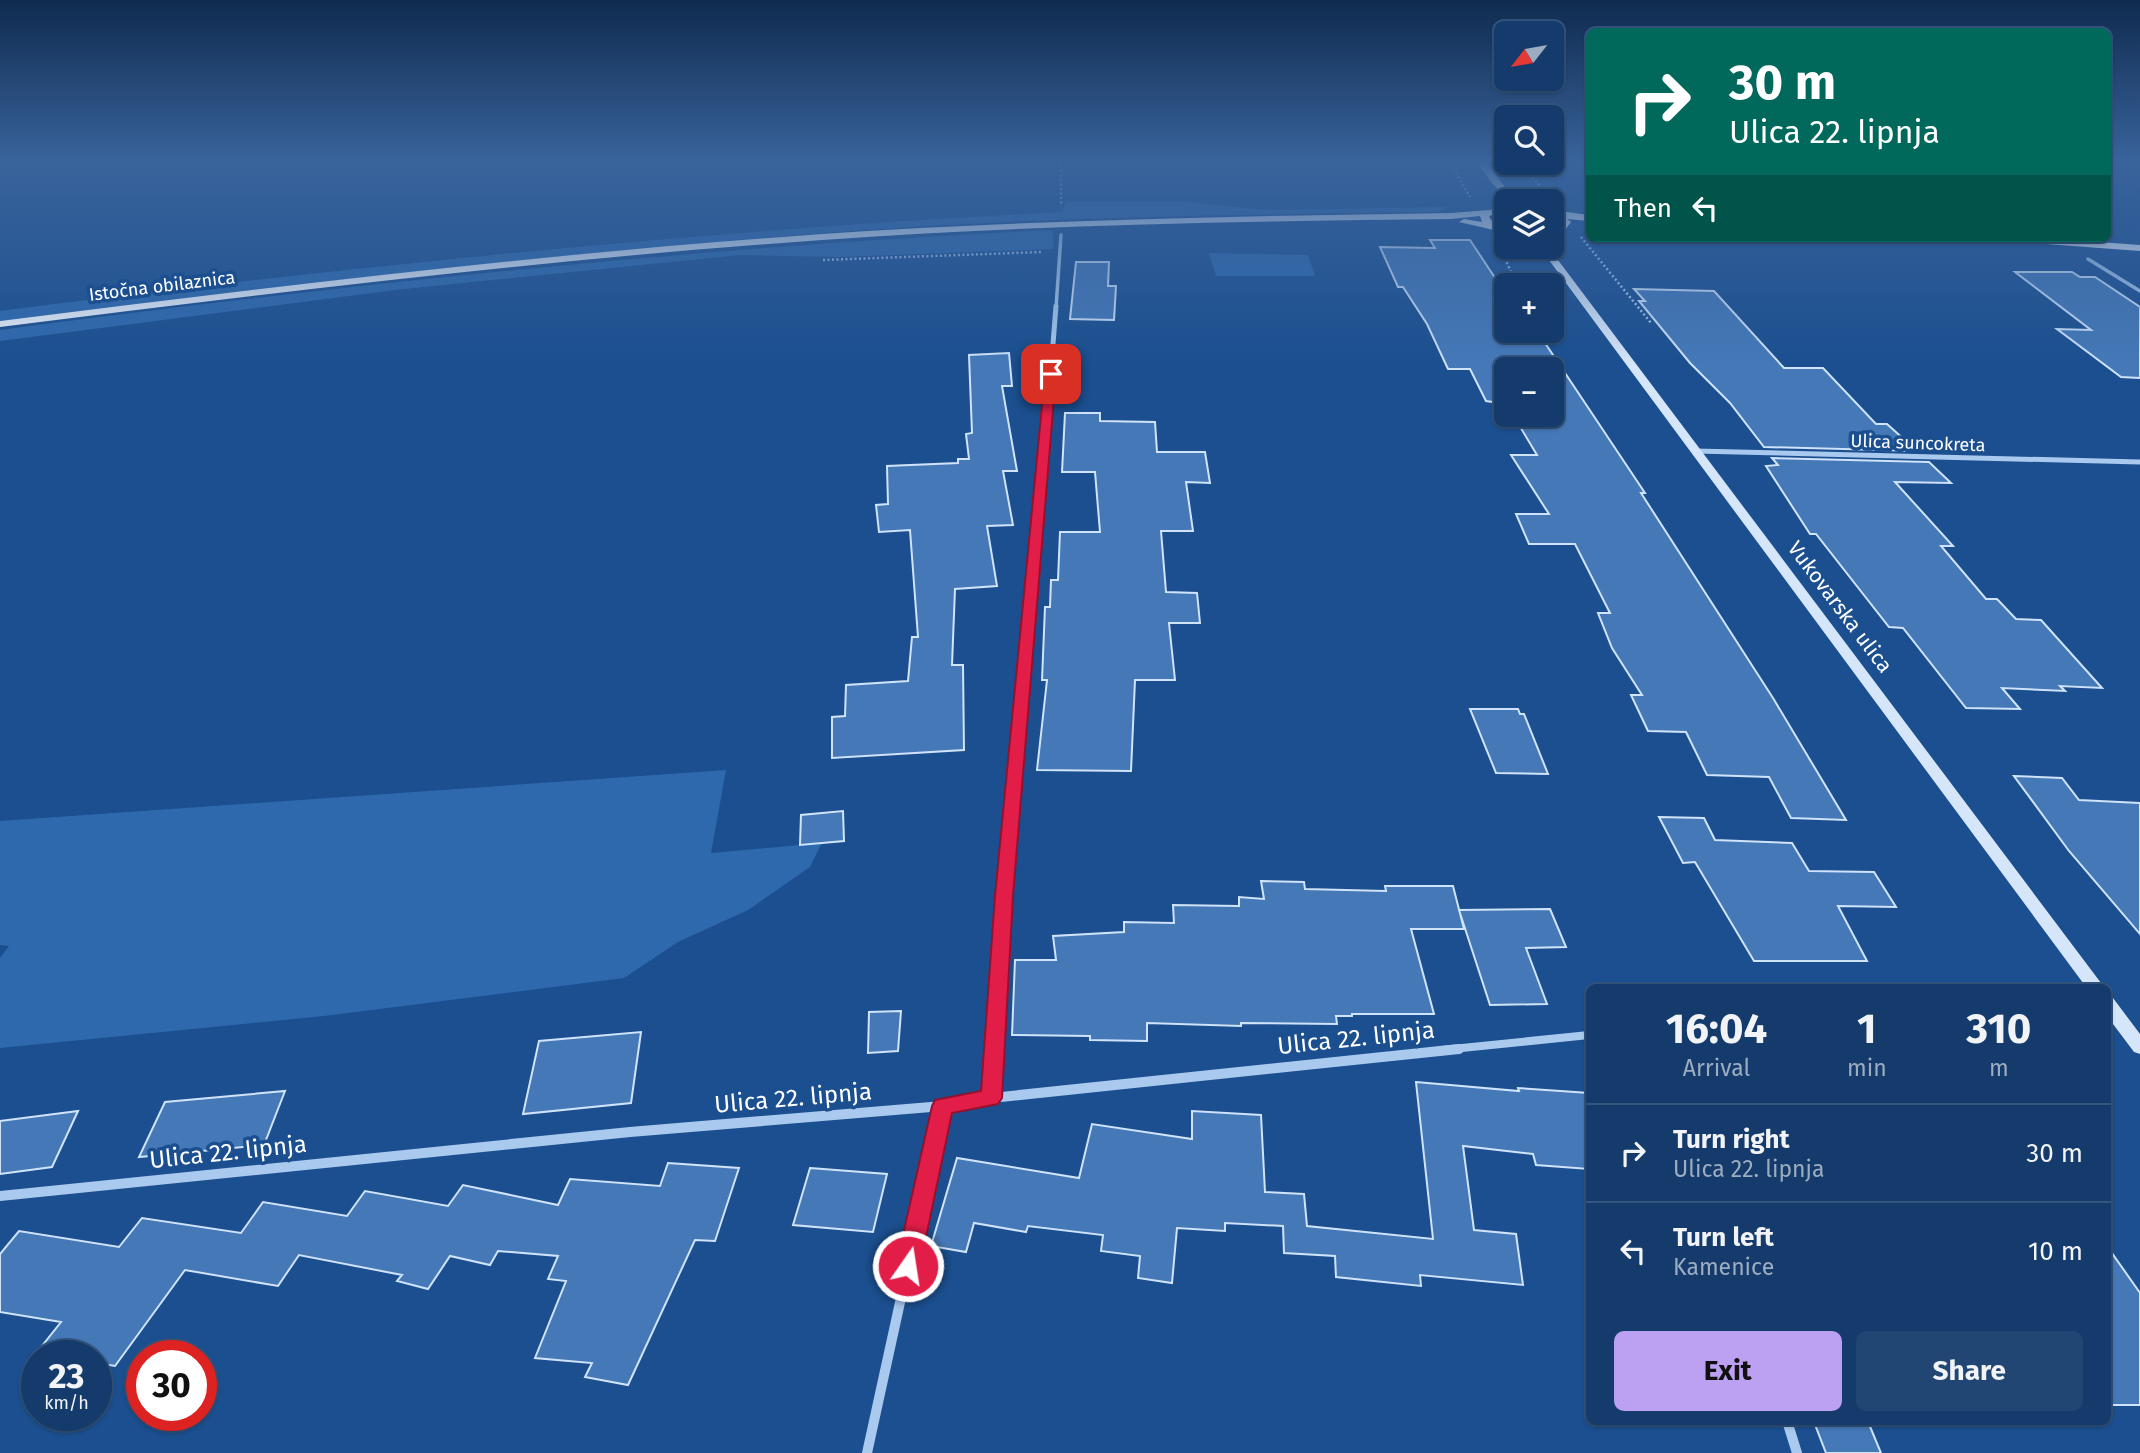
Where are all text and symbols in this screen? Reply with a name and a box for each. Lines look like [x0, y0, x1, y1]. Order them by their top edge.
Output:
north arrow [1494, 21, 1564, 91]
map controls [1494, 21, 1564, 427]
text: 30 m [1729, 53, 1836, 112]
icon: right [1614, 56, 1705, 147]
button: search [1494, 105, 1564, 175]
text: Ulica 22. lipnja [1729, 113, 1940, 151]
button: layers [1494, 189, 1564, 259]
icon: left [1686, 189, 1724, 227]
text: Then [1614, 193, 1672, 224]
street label: Istočna obilaznica [88, 266, 236, 306]
button: + [1494, 273, 1564, 343]
pin [1021, 344, 1081, 404]
icon: arrive [1032, 355, 1070, 393]
button: − [1494, 357, 1564, 427]
street label: Ulica suncokreta [1850, 430, 1986, 456]
street label: Vukovarska ulica [1782, 536, 1898, 678]
text: 16:04 [1666, 1004, 1767, 1054]
text: 1 [1857, 1004, 1877, 1054]
text: 310 [1966, 1004, 2031, 1054]
street label: Ulica 22. lipnja [1276, 1016, 1436, 1060]
text: Arrival [1683, 1054, 1750, 1082]
text: min [1847, 1054, 1887, 1082]
text: m [1989, 1054, 2009, 1082]
street label: Ulica 22. lipnja [713, 1077, 873, 1119]
text: Turn right [1673, 1124, 1790, 1155]
street label: Ulica 22. lipnja [148, 1130, 308, 1174]
icon: right [1614, 1134, 1652, 1172]
text: 30 m [2026, 1138, 2083, 1169]
text: Ulica 22. lipnja [1673, 1155, 1825, 1183]
text: Turn left [1673, 1222, 1774, 1253]
position arrow [871, 1229, 945, 1303]
icon: left [1614, 1232, 1652, 1270]
text: 10 m [2028, 1236, 2083, 1267]
text: Kamenice [1673, 1253, 1774, 1281]
button: Exit [1614, 1331, 1842, 1411]
button: Share [1856, 1331, 2083, 1411]
speed limit sign: 30 [126, 1340, 217, 1431]
text: 23 [48, 1355, 85, 1397]
text: km/h [44, 1392, 89, 1414]

